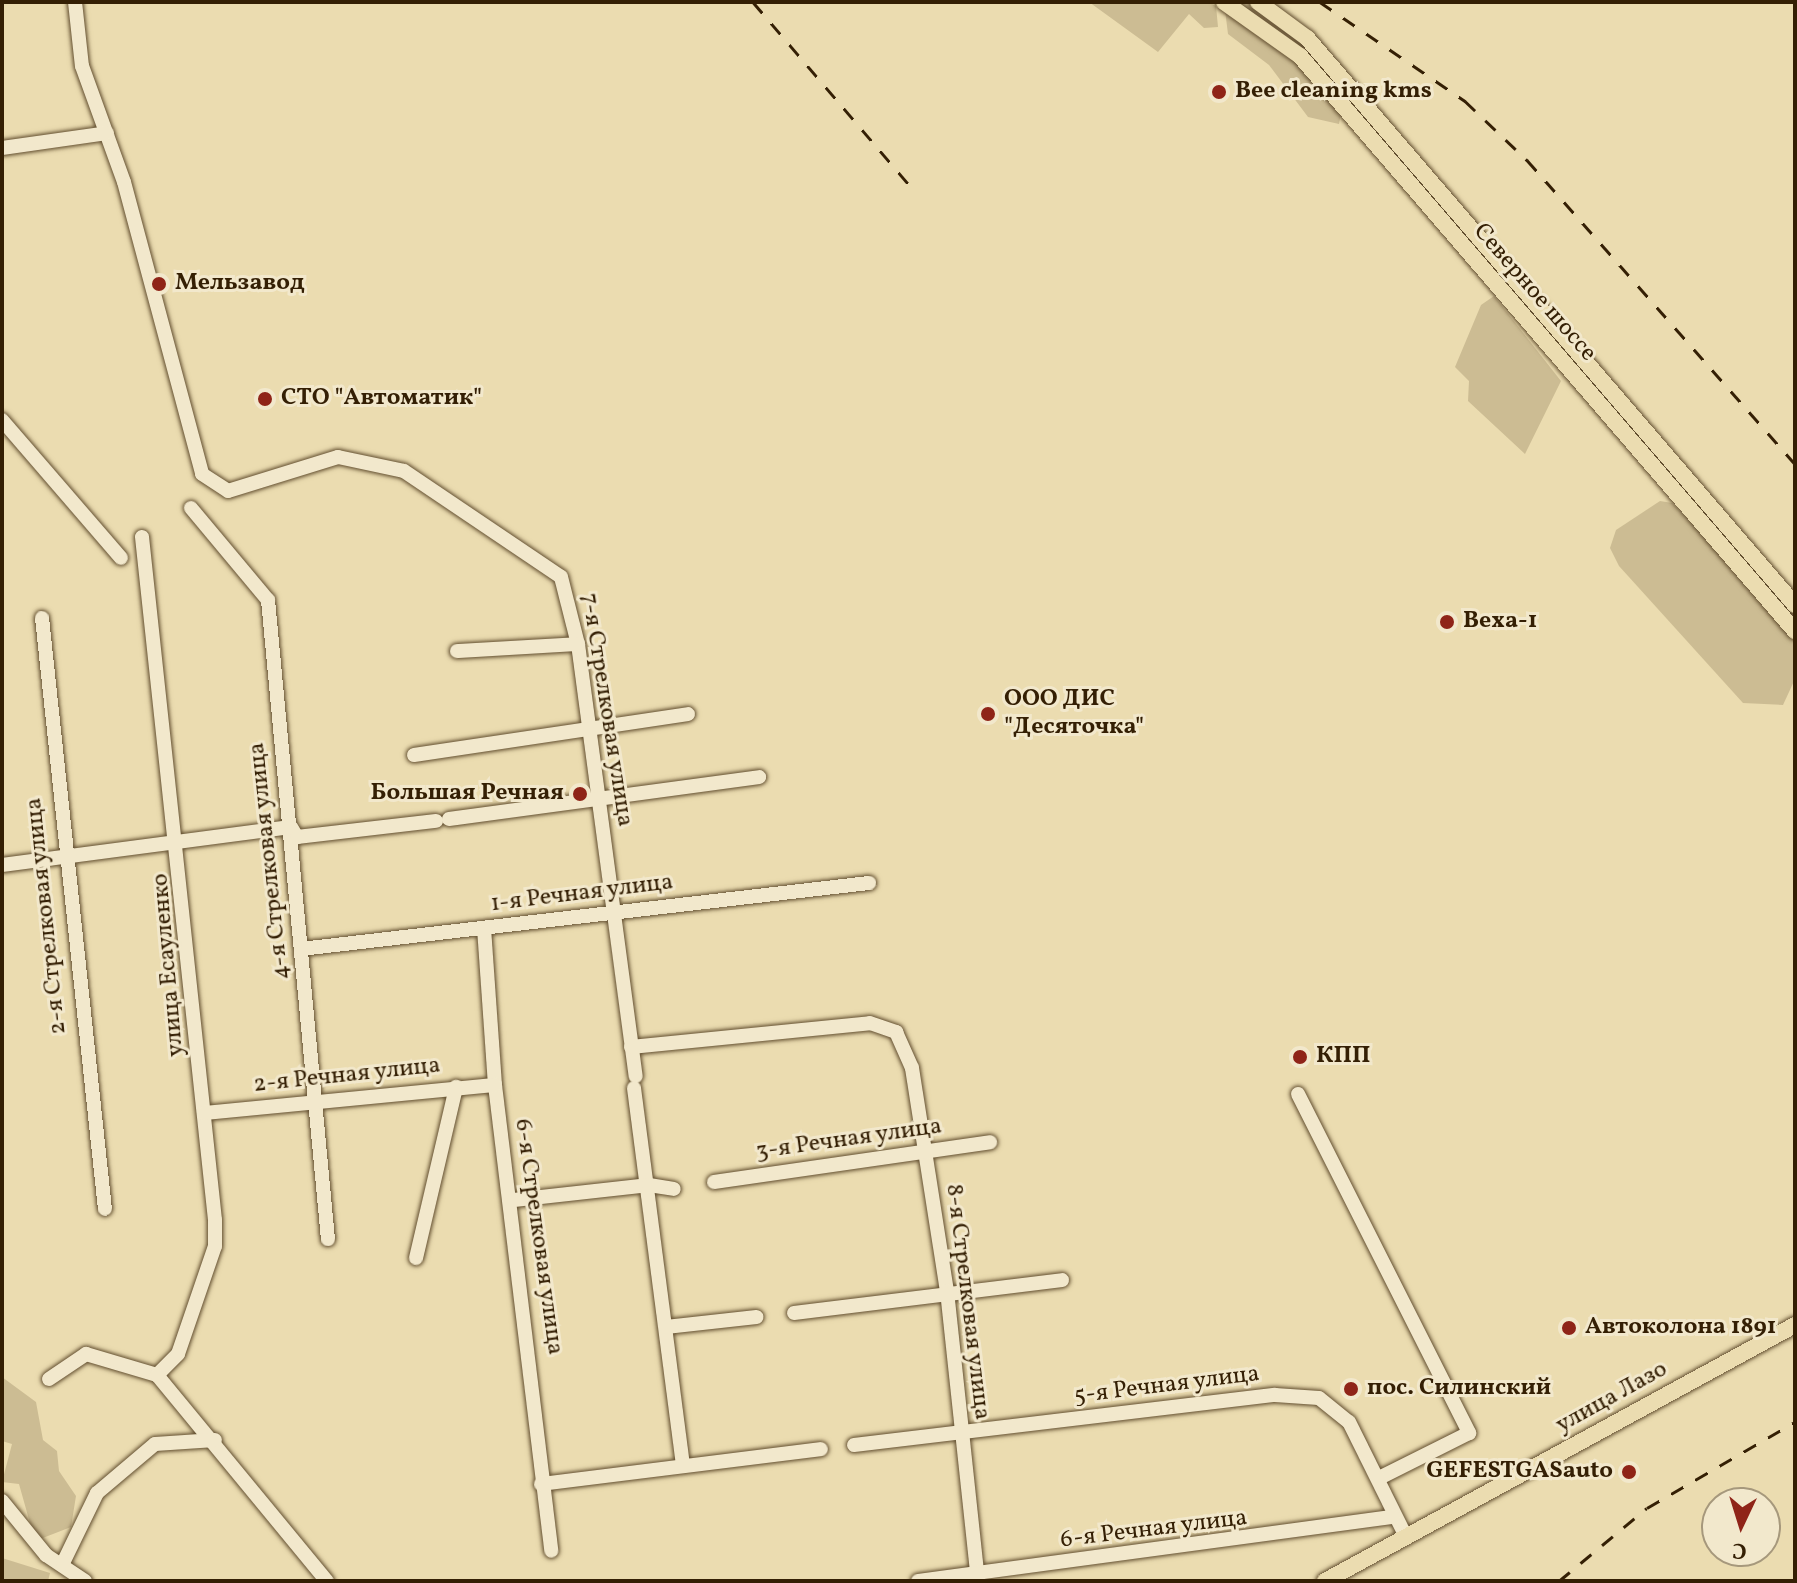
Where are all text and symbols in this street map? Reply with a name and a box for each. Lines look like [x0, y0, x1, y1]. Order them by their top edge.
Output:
place label: Bee cleaning kms [1235, 78, 1432, 106]
marker: Bee cleaning kms [1210, 83, 1228, 101]
street label: Северное шоссе [1466, 218, 1602, 368]
place label: Мельзавод [175, 270, 305, 298]
marker: Мельзавод [150, 275, 168, 293]
place label: СТО "Автоматик" [281, 385, 482, 413]
marker: СТО "Автоматик" [256, 390, 274, 408]
street label: 7-я Стрелковая улица [573, 591, 639, 829]
place label: Веха-1 [1463, 608, 1537, 636]
marker: Веха-1 [1438, 613, 1456, 631]
place label: ООО ДИС "Десяточка" [1004, 686, 1144, 742]
marker: ООО ДИС "Десяточка" [979, 705, 997, 723]
street label: 4-я Стрелковая улица [243, 741, 297, 981]
place label: Большая Речная [371, 780, 564, 808]
marker: Большая Речная [571, 785, 589, 803]
street label: 2-я Стрелковая улица [20, 796, 74, 1036]
street label: 1-я Речная улица [489, 868, 675, 920]
street label: улица Есауленко [147, 872, 191, 1058]
place label: КПП [1316, 1043, 1370, 1071]
marker: КПП [1291, 1048, 1309, 1066]
street label: 2-я Речная улица [252, 1052, 442, 1100]
street label: 3-я Речная улица [754, 1113, 944, 1167]
street label: 6-я Стрелковая улица [507, 1117, 569, 1357]
street label: 8-я Стрелковая улица [938, 1182, 996, 1422]
place label: Автоколона 1891 [1585, 1314, 1776, 1342]
marker: Автоколона 1891 [1560, 1319, 1578, 1337]
street label: улица Лазо [1551, 1356, 1673, 1440]
street label: 5-я Речная улица [1072, 1360, 1262, 1412]
place label: пос. Силинский [1367, 1375, 1551, 1403]
marker: пос. Силинский [1342, 1380, 1360, 1398]
place label: GEFESTGASauto [1426, 1458, 1613, 1486]
marker: GEFESTGASauto [1620, 1463, 1638, 1481]
north arrow [1701, 1487, 1781, 1567]
street label: 6-я Речная улица [1059, 1504, 1249, 1556]
text: С [1731, 1533, 1748, 1565]

